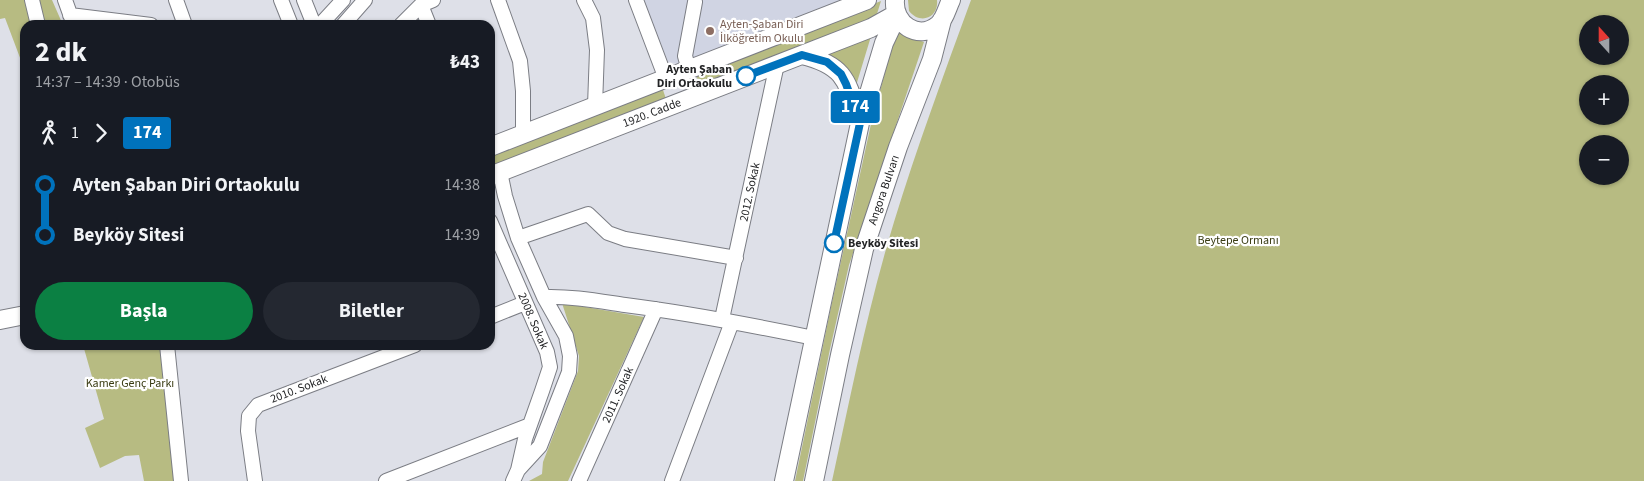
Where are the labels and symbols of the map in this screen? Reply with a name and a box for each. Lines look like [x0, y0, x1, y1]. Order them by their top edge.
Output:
north arrow [1579, 15, 1629, 65]
place label: Ayten-Şaban Diri İlköğretim Okulu [720, 16, 804, 47]
marker: Ayten-Şaban Diri İlköğretim Okulu [704, 25, 716, 37]
place label: Ayten Şaban Diri Ortaokulu [657, 61, 732, 92]
marker: Ayten Şaban Diri Ortaokulu [736, 66, 756, 86]
line badge: 174 [826, 91, 884, 123]
street label: 1920. Cadde [620, 94, 684, 132]
street label: Angora Bulvarı [864, 153, 904, 227]
street label: 2012. Sokak [735, 161, 765, 223]
park label: Beytepe Ormanı [1197, 232, 1279, 249]
marker: Beyköy Sitesi [824, 233, 844, 253]
place label: Beyköy Sitesi [848, 235, 918, 252]
street label: 2008. Sokak [513, 290, 553, 352]
street label: 2011. Sokak [598, 364, 638, 426]
street label: 2010. Sokak [268, 370, 330, 408]
park label: Kamer Genç Parkı [86, 375, 174, 392]

